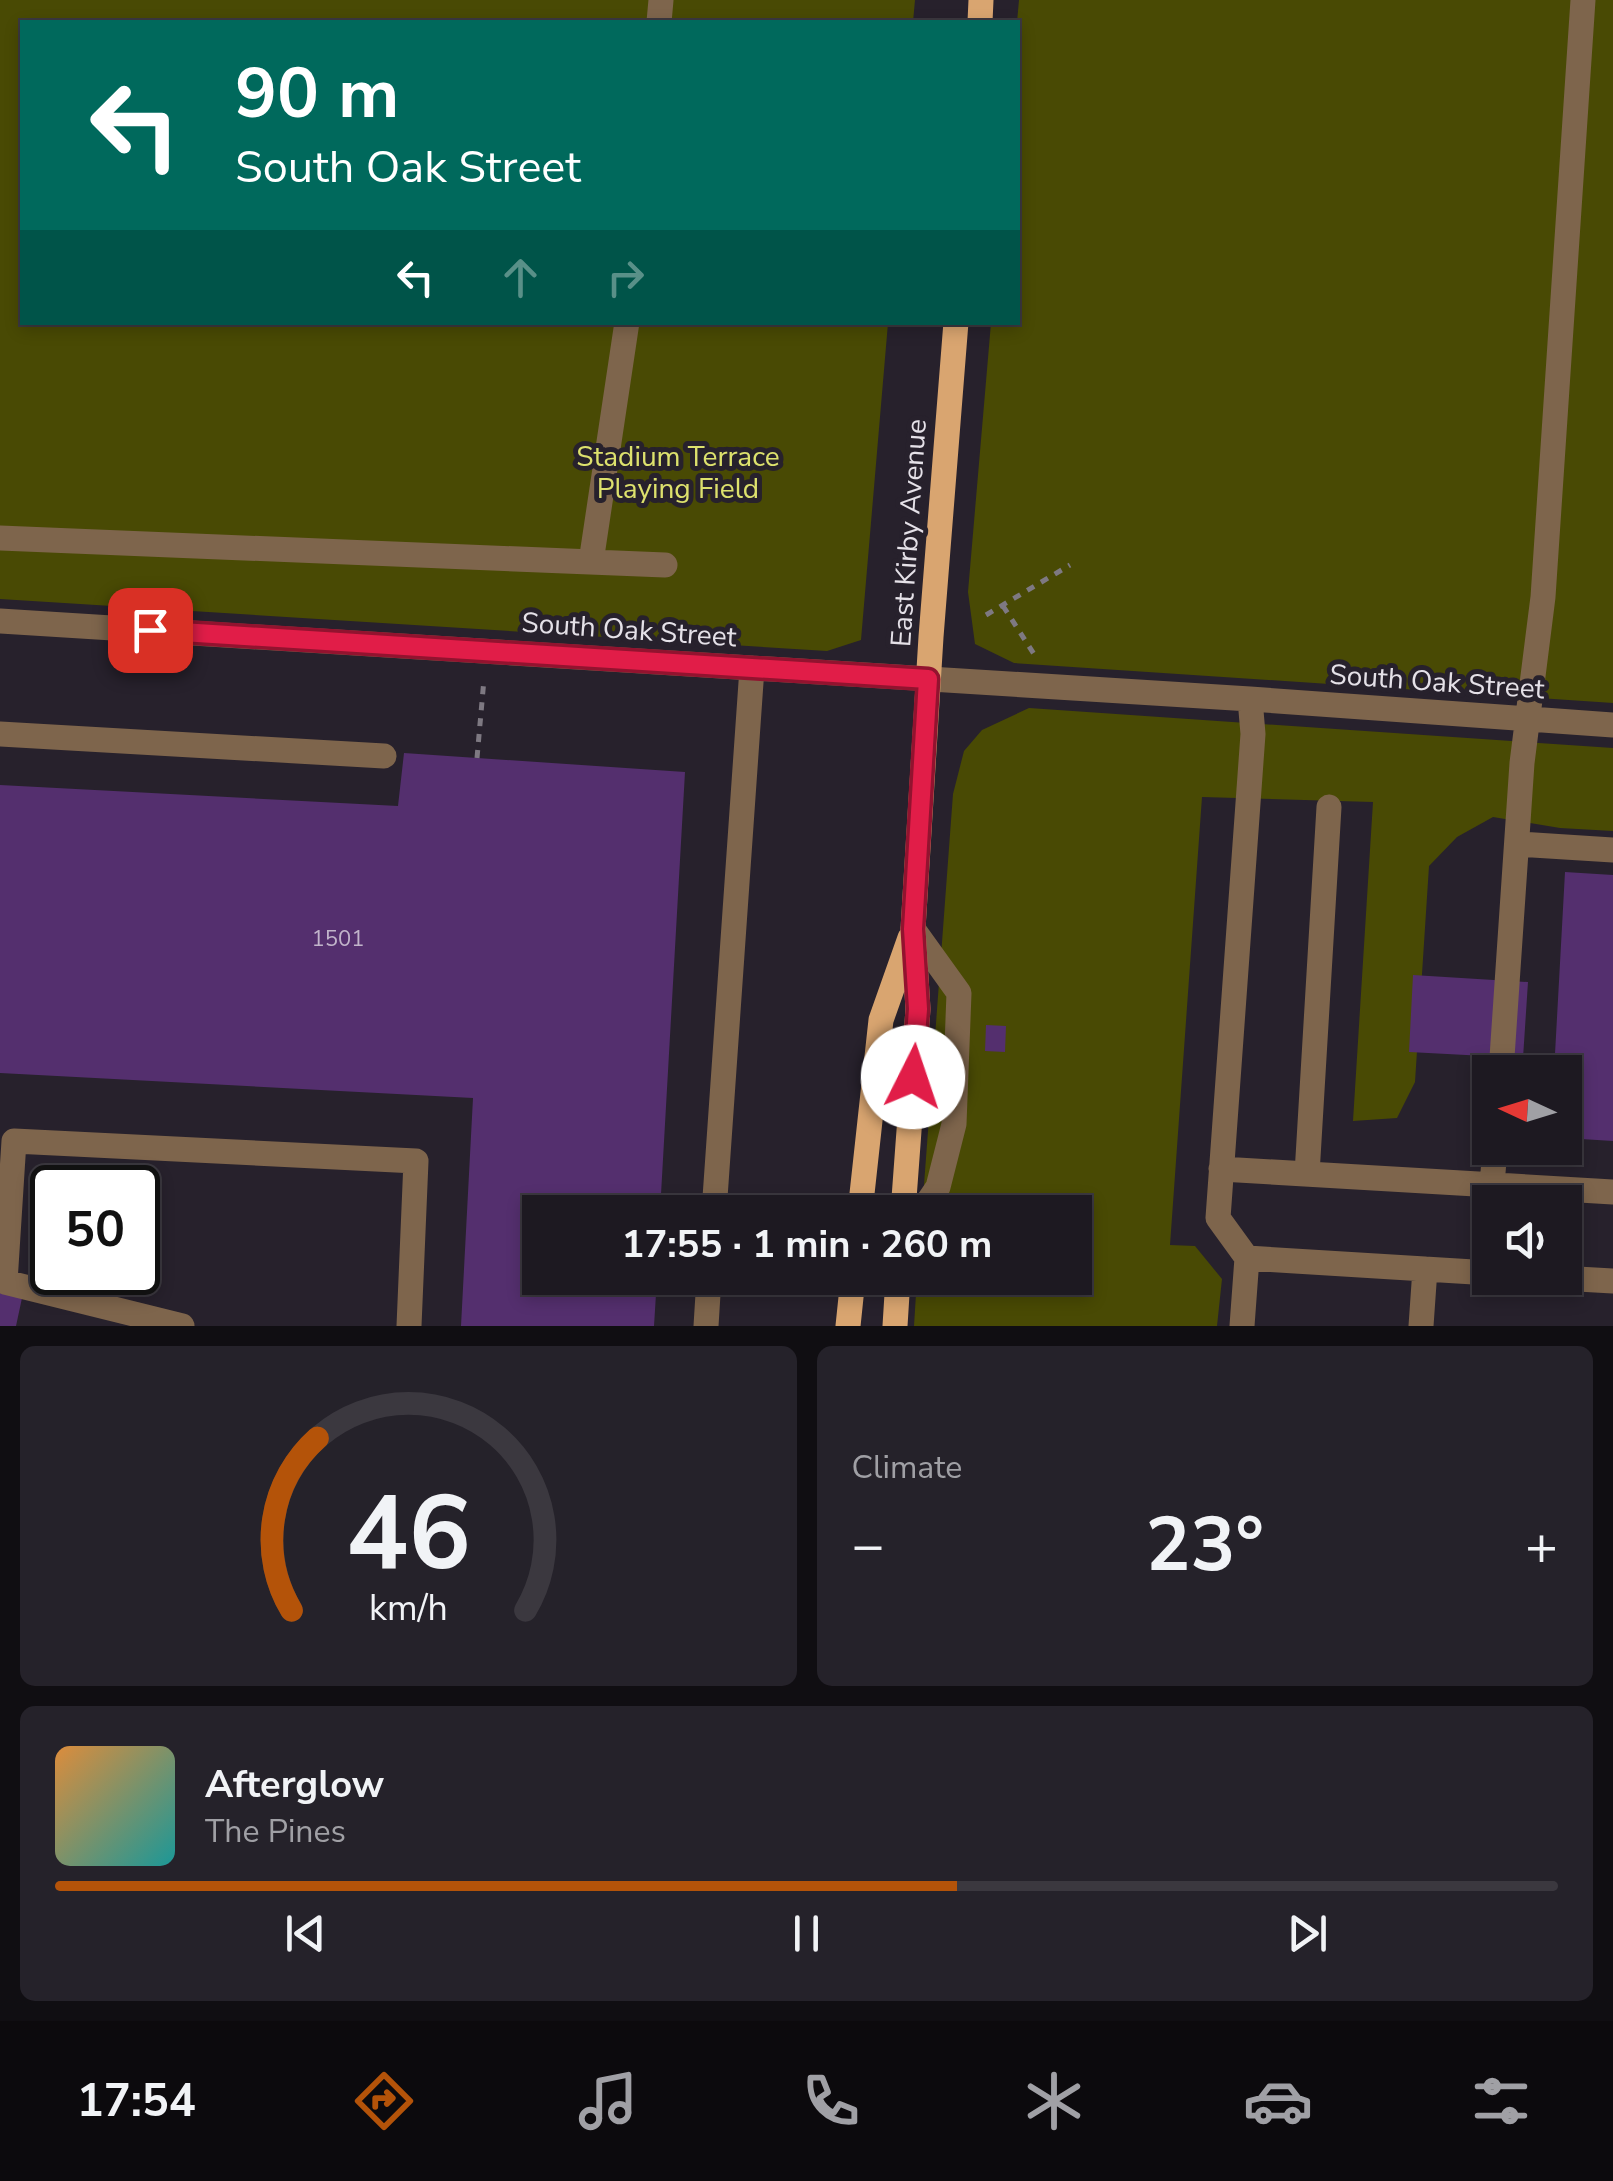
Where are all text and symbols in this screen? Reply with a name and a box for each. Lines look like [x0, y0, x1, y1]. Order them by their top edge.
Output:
text: 90 m [235, 46, 399, 142]
icon: left [70, 60, 200, 190]
text: South Oak Street [235, 137, 581, 198]
icon: left [388, 250, 443, 305]
icon: ahead [493, 250, 548, 305]
icon: right [598, 250, 653, 305]
street label: East Kirby Avenue [882, 418, 936, 648]
park label: Stadium Terrace Playing Field [576, 438, 780, 508]
pin [108, 588, 193, 673]
icon: arrive [123, 603, 178, 658]
street label: South Oak Street [520, 604, 738, 656]
street label: South Oak Street [1328, 656, 1546, 708]
house number: 1501 [312, 924, 364, 954]
position arrow [861, 1025, 965, 1129]
north arrow [1472, 1055, 1582, 1165]
map controls [1472, 1055, 1582, 1295]
speed limit sign: 50 [30, 1165, 160, 1295]
button: sound [1472, 1185, 1582, 1295]
text: 17:55 · 1 min · 260 m [622, 1219, 992, 1270]
text: Climate [852, 1446, 962, 1489]
text: 46 [346, 1463, 471, 1605]
text: 23° [1146, 1494, 1264, 1596]
text: − [852, 1508, 885, 1583]
text: + [1525, 1508, 1558, 1583]
text: km/h [369, 1584, 448, 1633]
text: Afterglow [205, 1759, 384, 1810]
text: The Pines [205, 1810, 346, 1853]
icon: previous [278, 1906, 333, 1961]
icon: pause [779, 1906, 834, 1961]
icon: next [1280, 1906, 1335, 1961]
icon: directions [349, 2066, 419, 2136]
icon: music [573, 2066, 643, 2136]
icon: phone [796, 2066, 866, 2136]
icon: climate [1019, 2066, 1089, 2136]
icon: car [1243, 2066, 1313, 2136]
icon: filters [1466, 2066, 1536, 2136]
text: 17:54 [77, 2071, 196, 2132]

